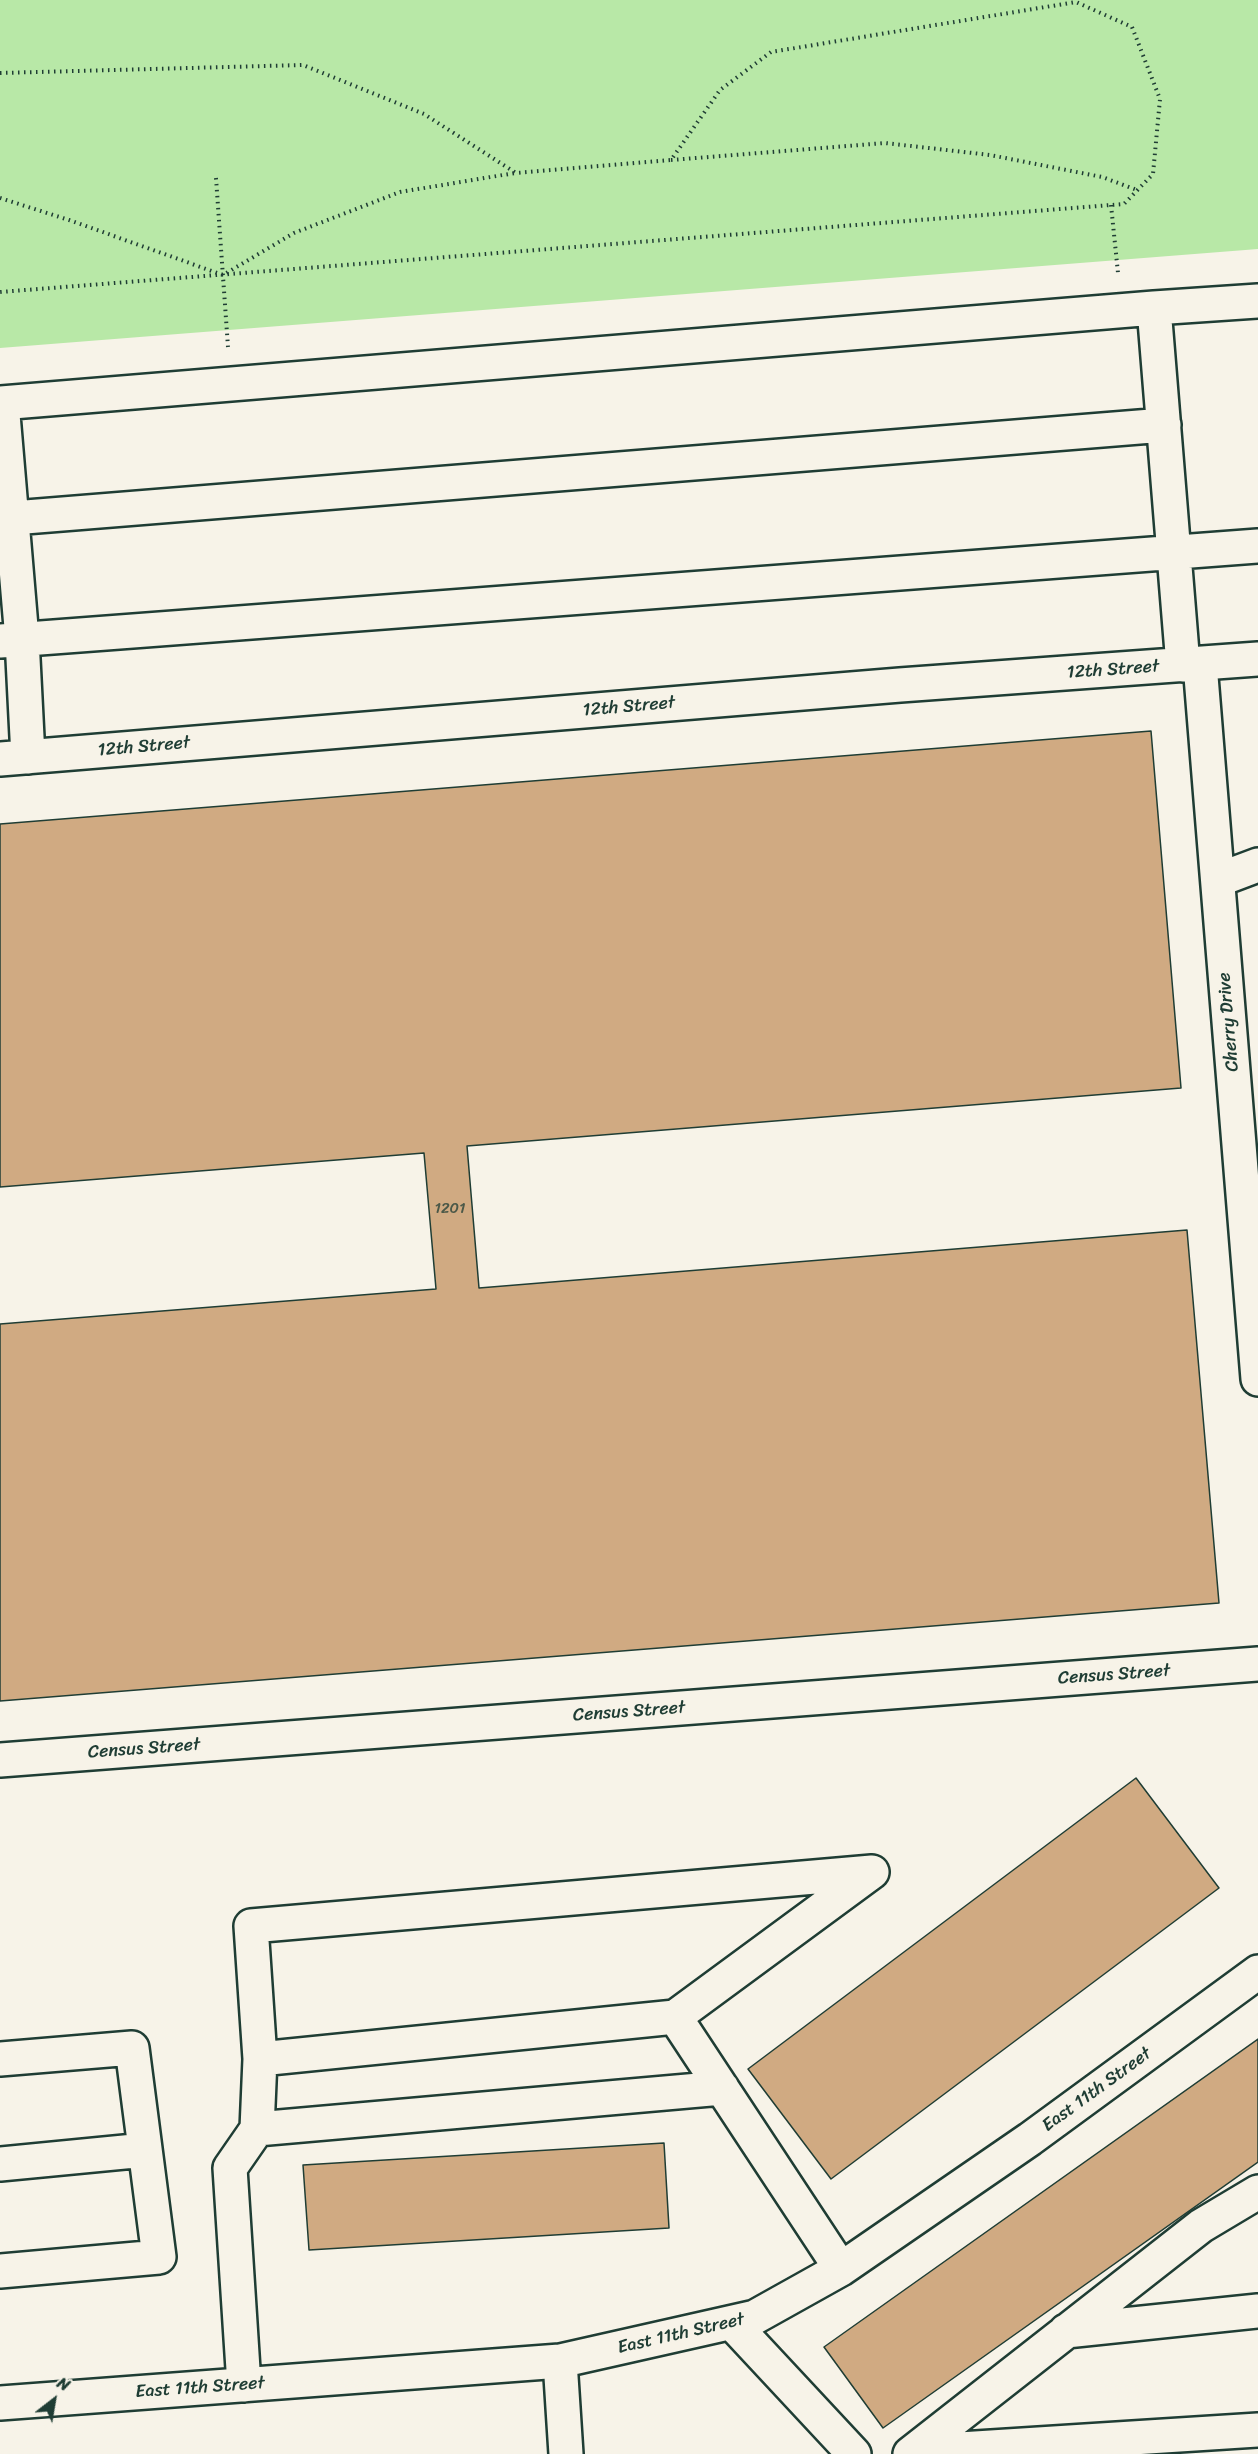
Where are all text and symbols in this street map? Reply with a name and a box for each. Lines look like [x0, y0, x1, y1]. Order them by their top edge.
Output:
street label: 12th Street [1066, 656, 1160, 684]
street label: 12th Street [582, 692, 676, 722]
street label: 12th Street [97, 732, 191, 762]
street label: Cherry Drive [1214, 972, 1244, 1072]
house number: 1201 [434, 1200, 466, 1218]
street label: Census Street [1057, 1660, 1171, 1690]
street label: Census Street [572, 1697, 686, 1727]
street label: Census Street [87, 1734, 201, 1764]
street label: East 11th Street [1038, 2043, 1156, 2137]
street label: East 11th Street [615, 2309, 747, 2359]
text: N [51, 2369, 76, 2399]
north arrow [24, 2370, 84, 2430]
street label: East 11th Street [135, 2373, 265, 2403]

